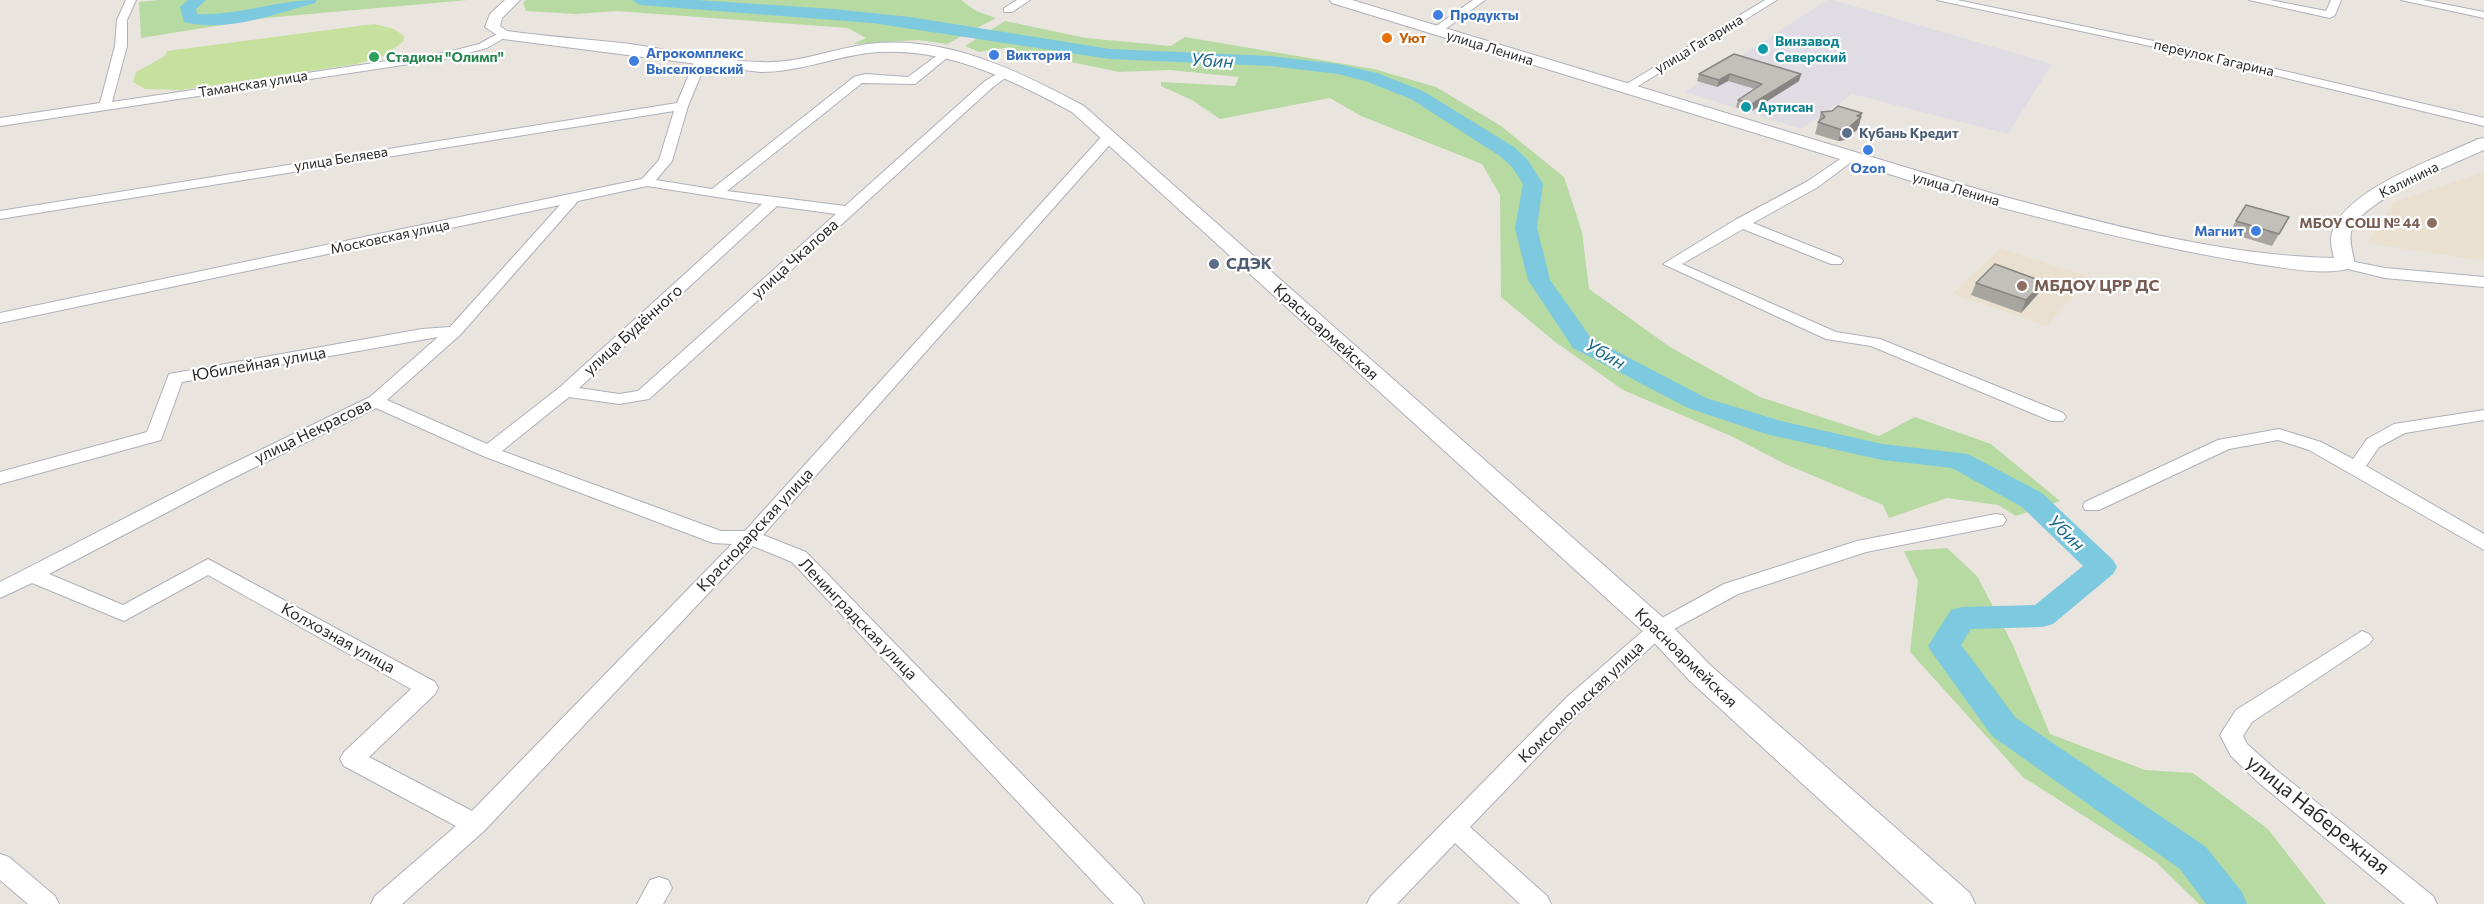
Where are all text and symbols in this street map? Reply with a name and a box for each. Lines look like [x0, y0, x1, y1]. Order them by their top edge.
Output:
place label: Продукты [1450, 7, 1519, 23]
marker: Продукты [1431, 8, 1445, 22]
street label: улица Гагарина [1652, 11, 1746, 77]
street label: улица Ленина [1444, 27, 1536, 69]
place label: Уют [1399, 30, 1426, 46]
marker: Уют [1380, 31, 1394, 45]
place label: Винзавод Северский [1775, 33, 1846, 66]
street label: переулок Гагарина [2152, 36, 2276, 80]
marker: Винзавод Северский [1756, 42, 1770, 56]
place label: Агрокомплекс Выселковский [646, 45, 743, 78]
place label: Виктория [1006, 47, 1071, 63]
marker: Виктория [987, 48, 1001, 62]
place label: Стадион "Олимп" [386, 49, 504, 65]
water label: Убин [1190, 49, 1234, 73]
marker: Стадион "Олимп" [367, 50, 381, 64]
marker: Агрокомплекс Выселковский [627, 54, 641, 68]
street label: Таманская улица [197, 67, 309, 101]
place label: Артисан [1758, 99, 1813, 115]
marker: Артисан [1739, 100, 1753, 114]
place label: Кубань Кредит [1859, 125, 1959, 141]
marker: Кубань Кредит [1840, 126, 1854, 140]
street label: улица Беляева [293, 143, 389, 175]
marker: Ozon [1861, 143, 1875, 157]
street label: Калинина [2377, 158, 2441, 202]
place label: Ozon [1850, 160, 1886, 176]
street label: улица Ленина [1910, 169, 2002, 209]
street label: улица Чкалова [748, 215, 842, 303]
place label: МБОУ СОШ № 44 [2299, 215, 2420, 231]
street label: Московская улица [329, 216, 451, 258]
marker: МБОУ СОШ № 44 [2425, 216, 2439, 230]
place label: Магнит [2194, 223, 2244, 239]
marker: Магнит [2249, 224, 2263, 238]
place label: СДЭК [1226, 254, 1272, 274]
marker: СДЭК [1207, 257, 1221, 271]
place label: МБДОУ ЦРР ДС [2034, 276, 2159, 296]
marker: МБДОУ ЦРР ДС [2015, 279, 2029, 293]
street label: Красноармейская [1270, 280, 1382, 384]
street label: улица Будённого [580, 281, 686, 379]
water label: Убин [1581, 334, 1629, 374]
street label: Юбилейная улица [191, 343, 327, 385]
street label: улица Некрасова [251, 394, 375, 468]
street label: Краснодарская улица [693, 464, 817, 596]
water label: Убин [2043, 510, 2089, 556]
street label: Ленинградская улица [795, 554, 921, 684]
street label: Колхозная улица [278, 599, 398, 677]
street label: Красноармейская [1631, 604, 1741, 712]
street label: Комсомольская улица [1514, 637, 1648, 767]
street label: улица Набережная [2242, 750, 2394, 880]

